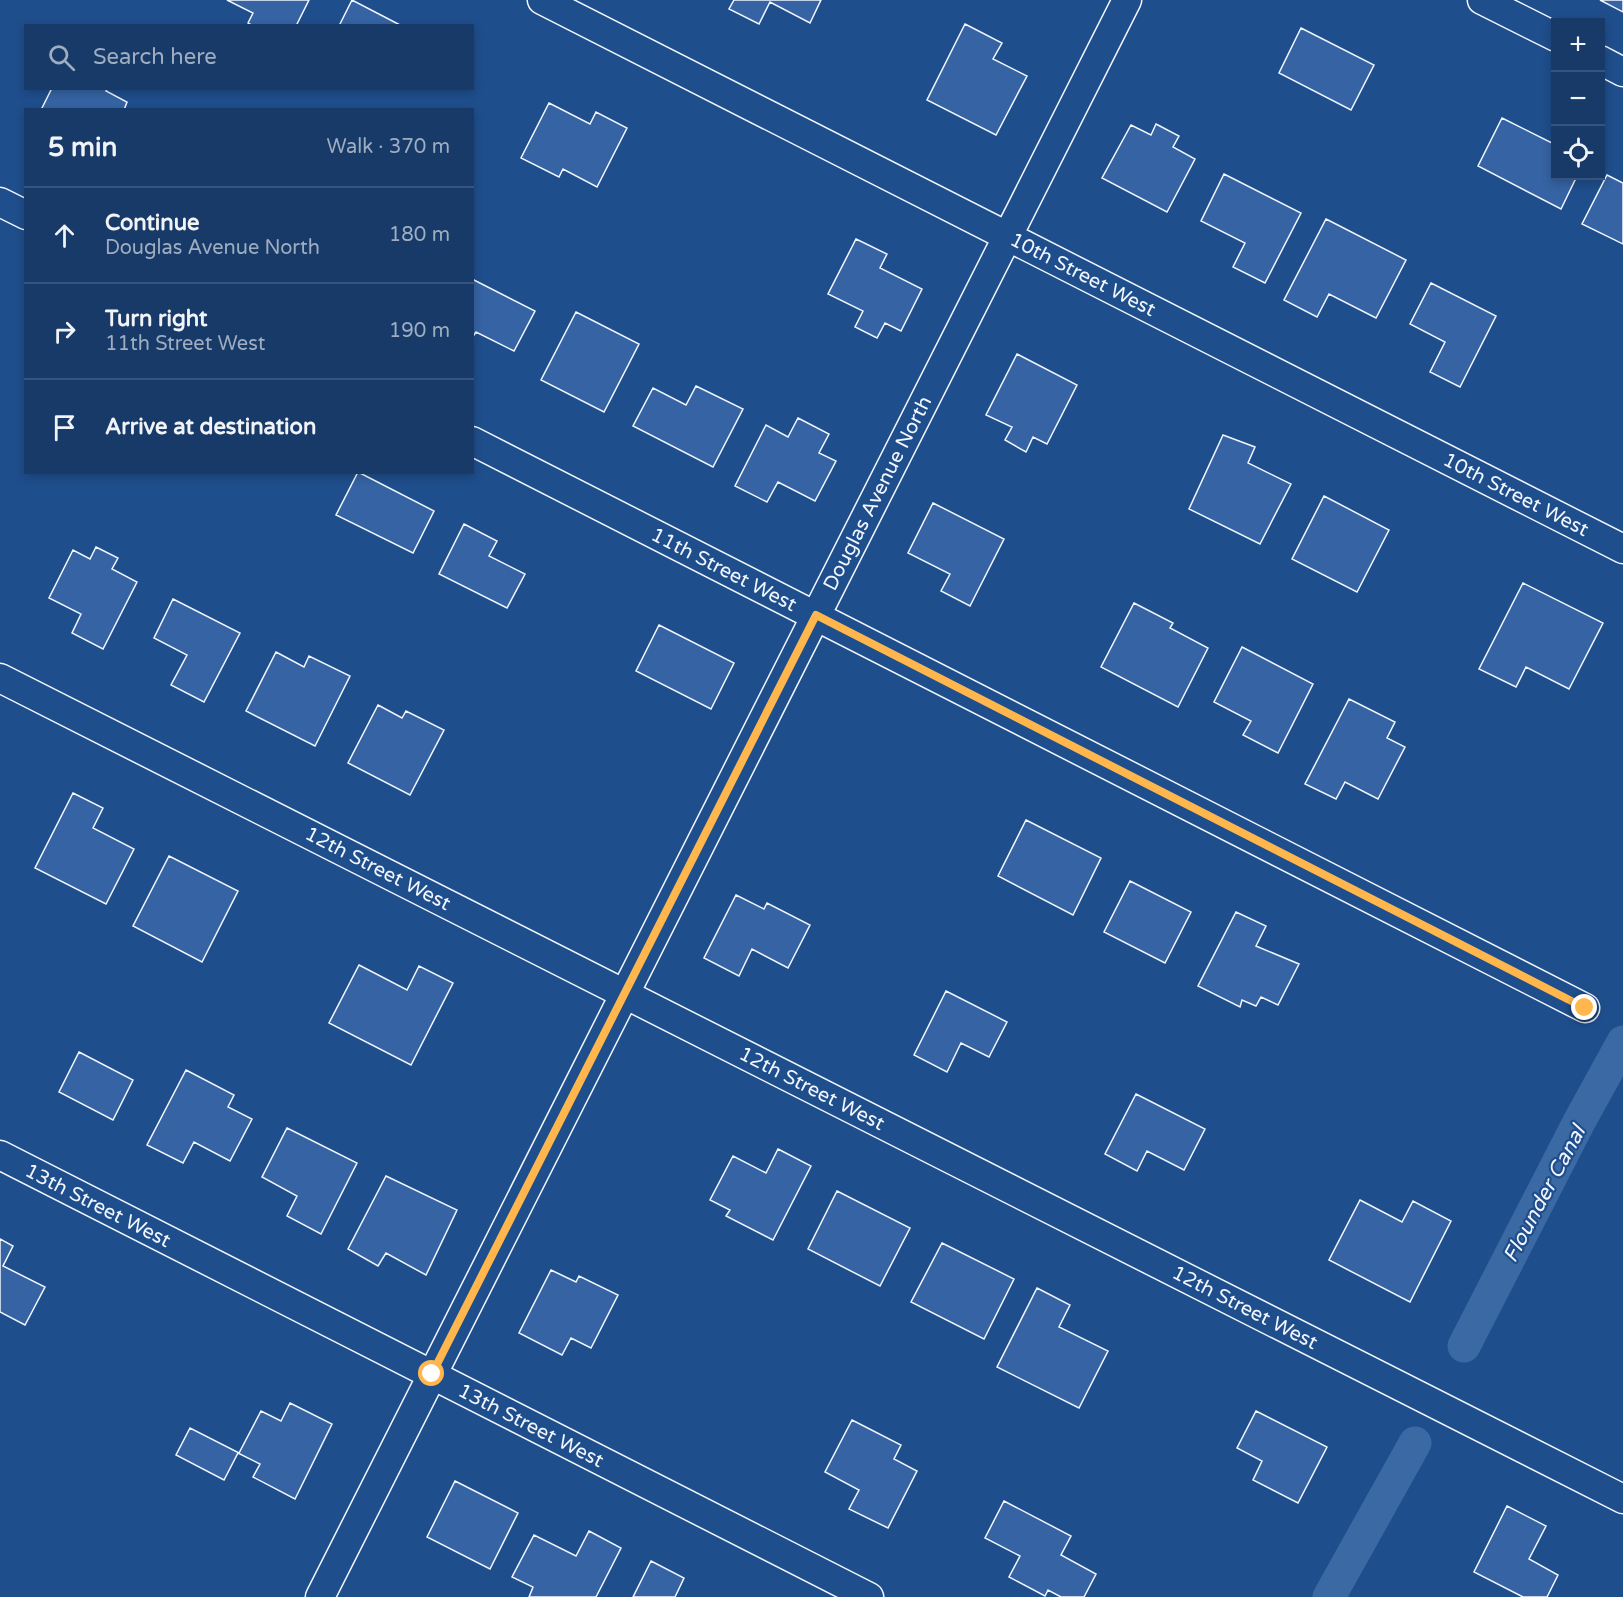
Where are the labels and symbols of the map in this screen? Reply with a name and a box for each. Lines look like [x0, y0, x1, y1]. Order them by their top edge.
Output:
street label: 10th Street West [1006, 228, 1160, 322]
street label: Douglas Avenue North [818, 392, 937, 595]
street label: 10th Street West [1439, 448, 1593, 542]
street label: 11th Street West [647, 523, 801, 617]
street label: 12th Street West [301, 822, 455, 916]
route end [1571, 994, 1597, 1020]
street label: 12th Street West [735, 1042, 889, 1136]
water label: Flounder Canal [1498, 1119, 1592, 1267]
street label: 13th Street West [21, 1159, 175, 1253]
street label: 12th Street West [1168, 1261, 1322, 1355]
route start [418, 1360, 444, 1386]
street label: 13th Street West [454, 1379, 608, 1473]

